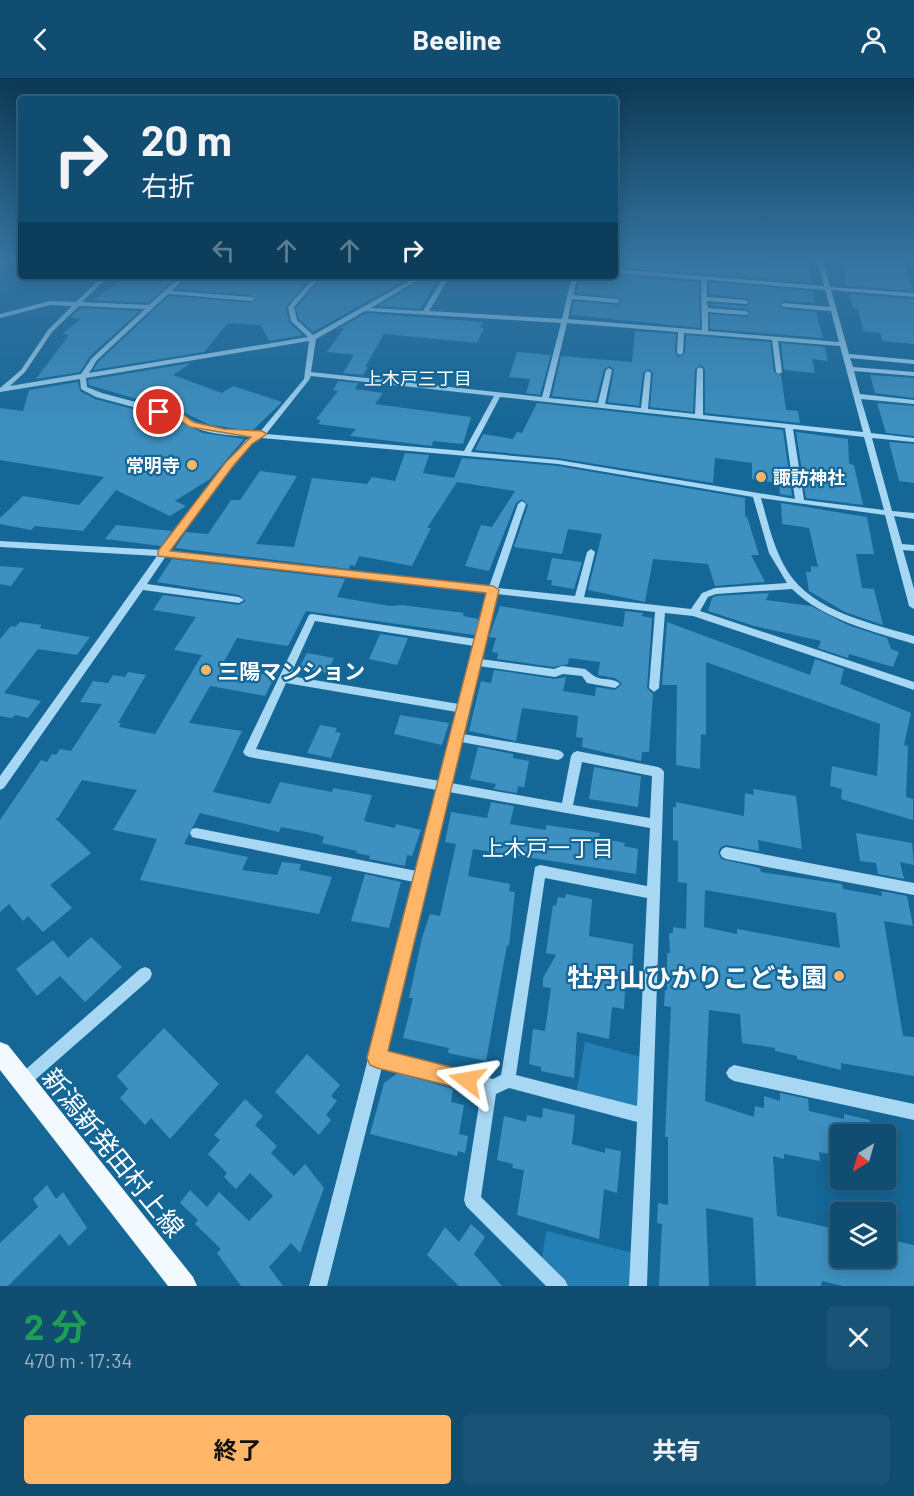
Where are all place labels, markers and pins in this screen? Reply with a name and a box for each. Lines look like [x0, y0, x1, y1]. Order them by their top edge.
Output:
pin [133, 386, 184, 437]
place label: 常明寺 [126, 454, 180, 476]
marker: 常明寺 [185, 458, 199, 472]
place label: 諏訪神社 [773, 466, 845, 488]
marker: 諏訪神社 [754, 470, 768, 484]
place label: 三陽マンション [218, 658, 365, 683]
marker: 三陽マンション [199, 663, 213, 677]
place label: 牡丹山ひかりこども園 [567, 961, 827, 992]
marker: 牡丹山ひかりこども園 [832, 969, 846, 983]

